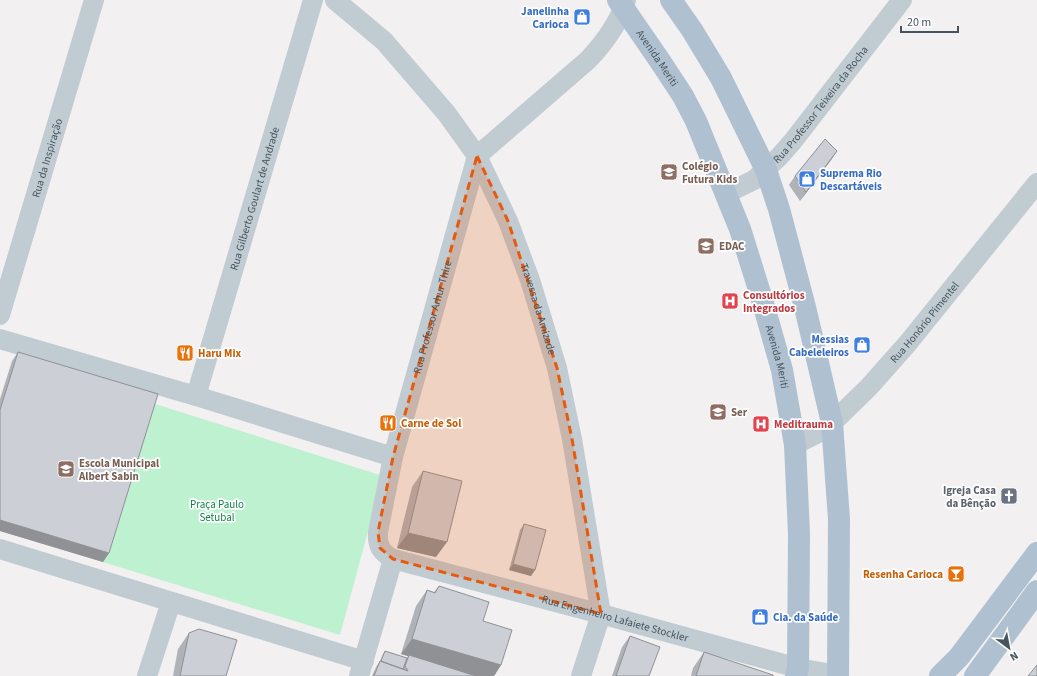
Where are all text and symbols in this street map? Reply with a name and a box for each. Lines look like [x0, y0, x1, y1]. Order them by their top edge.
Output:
place label: Janelinha Carioca [521, 4, 569, 32]
shop icon: Janelinha Carioca [572, 7, 592, 27]
scale bar [901, 8, 958, 34]
text: 20 m [907, 14, 931, 31]
street label: Avenida Meriti [633, 27, 682, 89]
street label: Rua Professor Teixeira da Rocha [770, 43, 872, 167]
street label: Rua da Inspiração [28, 117, 66, 199]
street label: Rua Gilberto Goulart de Andrade [227, 125, 283, 272]
place label: Colégio Futura Kids [682, 159, 737, 187]
school or university icon: Colégio Futura Kids [659, 162, 679, 182]
place label: Suprema Rio Descartáveis [820, 166, 882, 194]
shop icon: Suprema Rio Descartáveis [797, 169, 817, 189]
school or university icon: EDAC [696, 236, 716, 256]
place label: EDAC [719, 239, 745, 254]
street label: Rua Professor Arhur Thire [410, 258, 456, 375]
street label: Travessa da Amizade [516, 261, 560, 357]
street label: Rua Honório Pimentel [887, 278, 963, 366]
place label: Consultórios Integrados [743, 288, 805, 316]
hospital icon: Consultórios Integrados [720, 291, 740, 311]
street label: Avenida Meriti [762, 323, 792, 390]
place label: Messias Cabeleleiros [789, 332, 849, 360]
shop icon: Messias Cabeleleiros [852, 335, 872, 355]
restaurant icon: Haru Mix [175, 343, 195, 363]
place label: Haru Mix [198, 346, 241, 361]
school or university icon: Ser [708, 402, 728, 422]
place label: Ser [731, 405, 748, 420]
restaurant icon: Carne de Sol [378, 413, 398, 433]
hospital icon: Meditrauma [751, 414, 771, 434]
place label: Carne de Sol [401, 416, 462, 431]
place label: Meditrauma [774, 417, 833, 432]
place label: Escola Municipal Albert Sabin [78, 456, 160, 484]
school or university icon: Escola Municipal Albert Sabin [56, 459, 76, 479]
place label: Igreja Casa da Bênção [943, 483, 996, 511]
church icon: Igreja Casa da Bênção [999, 486, 1019, 506]
park label: Praça Paulo Setubal [190, 497, 244, 525]
bar icon: Resenha Carioca [946, 564, 966, 584]
place label: Resenha Carioca [863, 567, 943, 582]
street label: Rua Engenheiro Lafaiete Stockler [540, 592, 690, 646]
shop icon: Cia. da Saúde [750, 607, 770, 627]
place label: Cia. da Saúde [773, 610, 838, 625]
north arrow [989, 628, 1029, 668]
text: N [1007, 648, 1021, 664]

